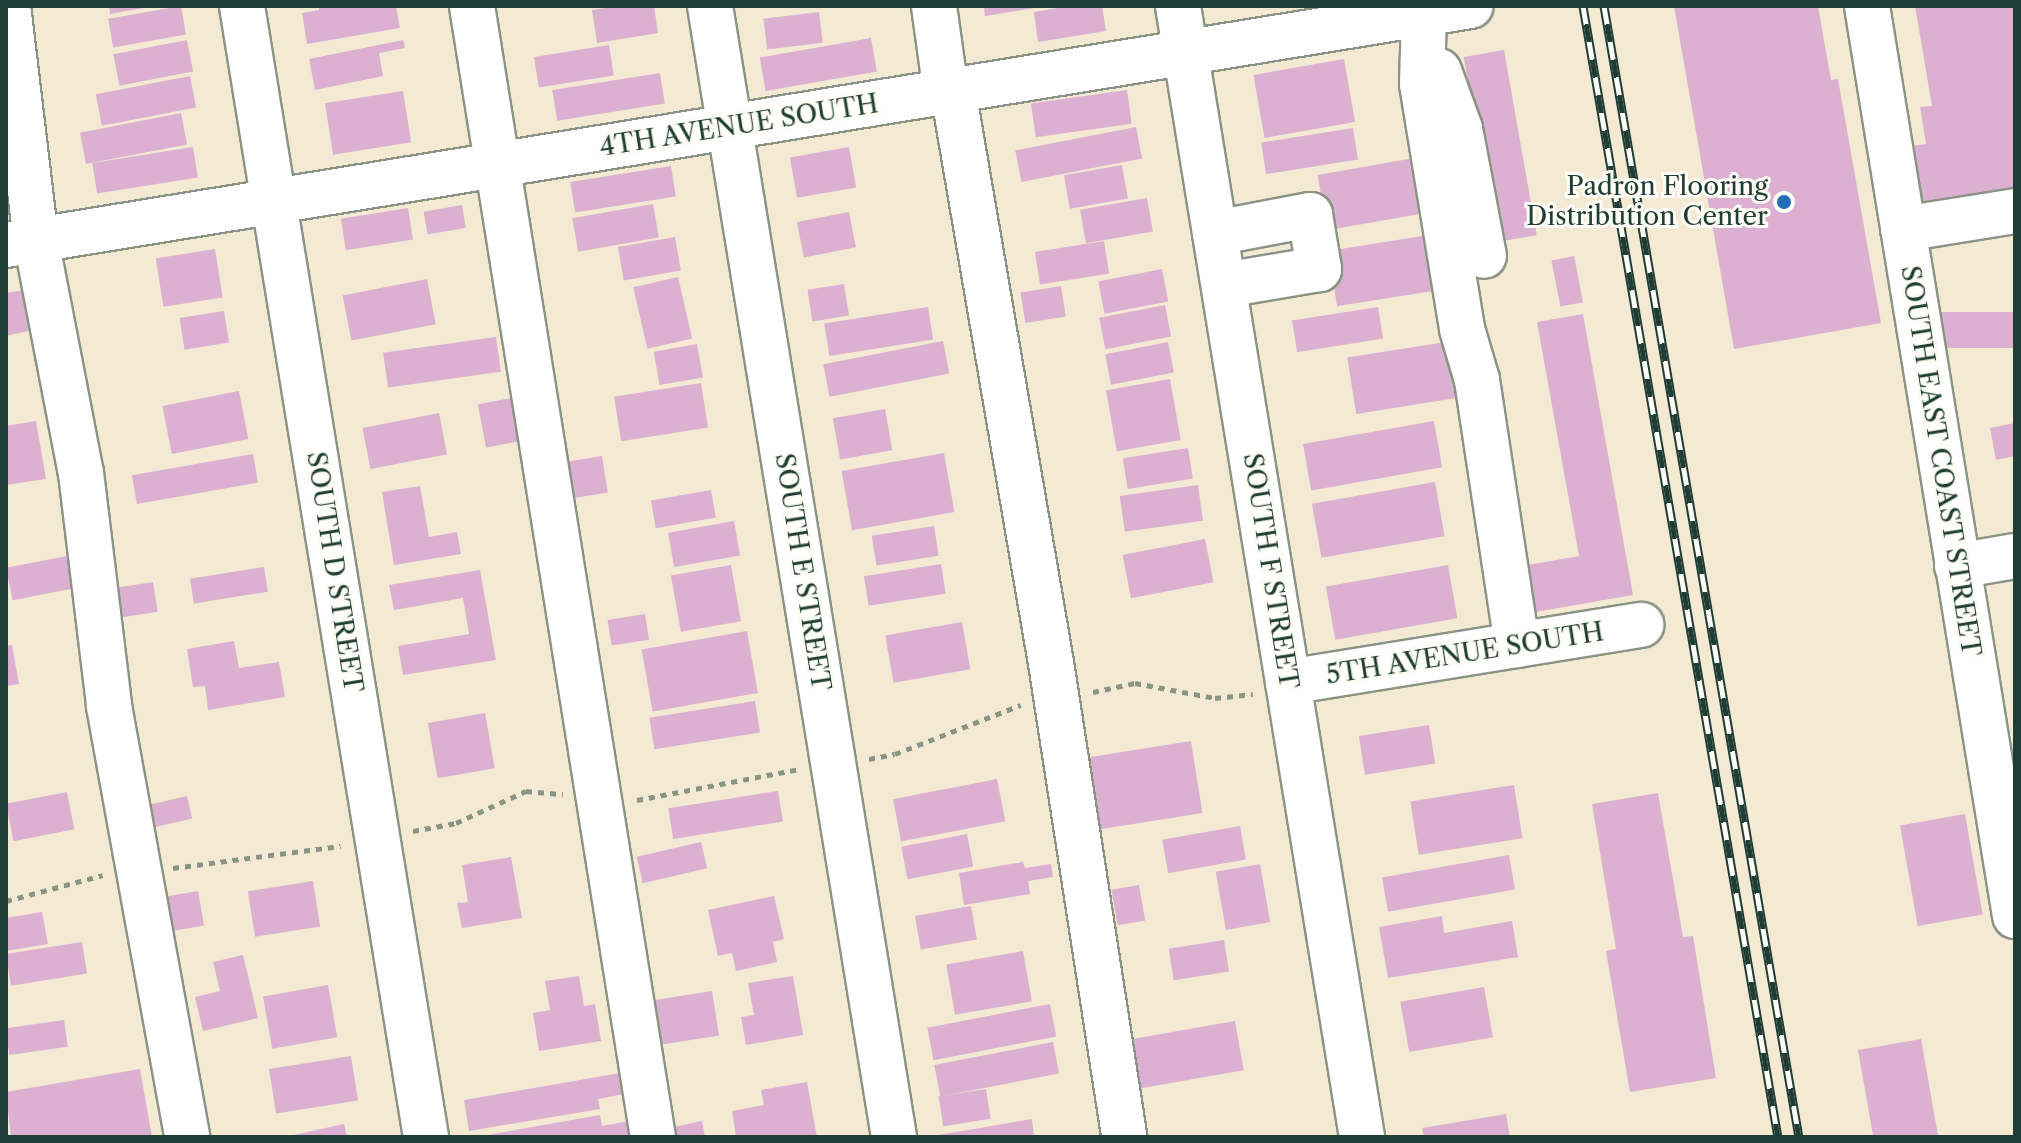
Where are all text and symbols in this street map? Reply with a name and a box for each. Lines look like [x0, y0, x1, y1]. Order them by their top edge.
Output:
street label: 4TH AVENUE SOUTH [597, 88, 881, 164]
place label: Padron Flooring Distribution Center [1526, 171, 1768, 232]
marker: Padron Flooring Distribution Center [1775, 193, 1793, 211]
street label: SOUTH EAST COAST STREET [1894, 263, 1986, 659]
street label: SOUTH D STREET [300, 449, 368, 695]
street label: SOUTH E STREET [768, 451, 836, 693]
street label: SOUTH F STREET [1236, 451, 1304, 691]
street label: 5TH AVENUE SOUTH [1323, 617, 1607, 691]

